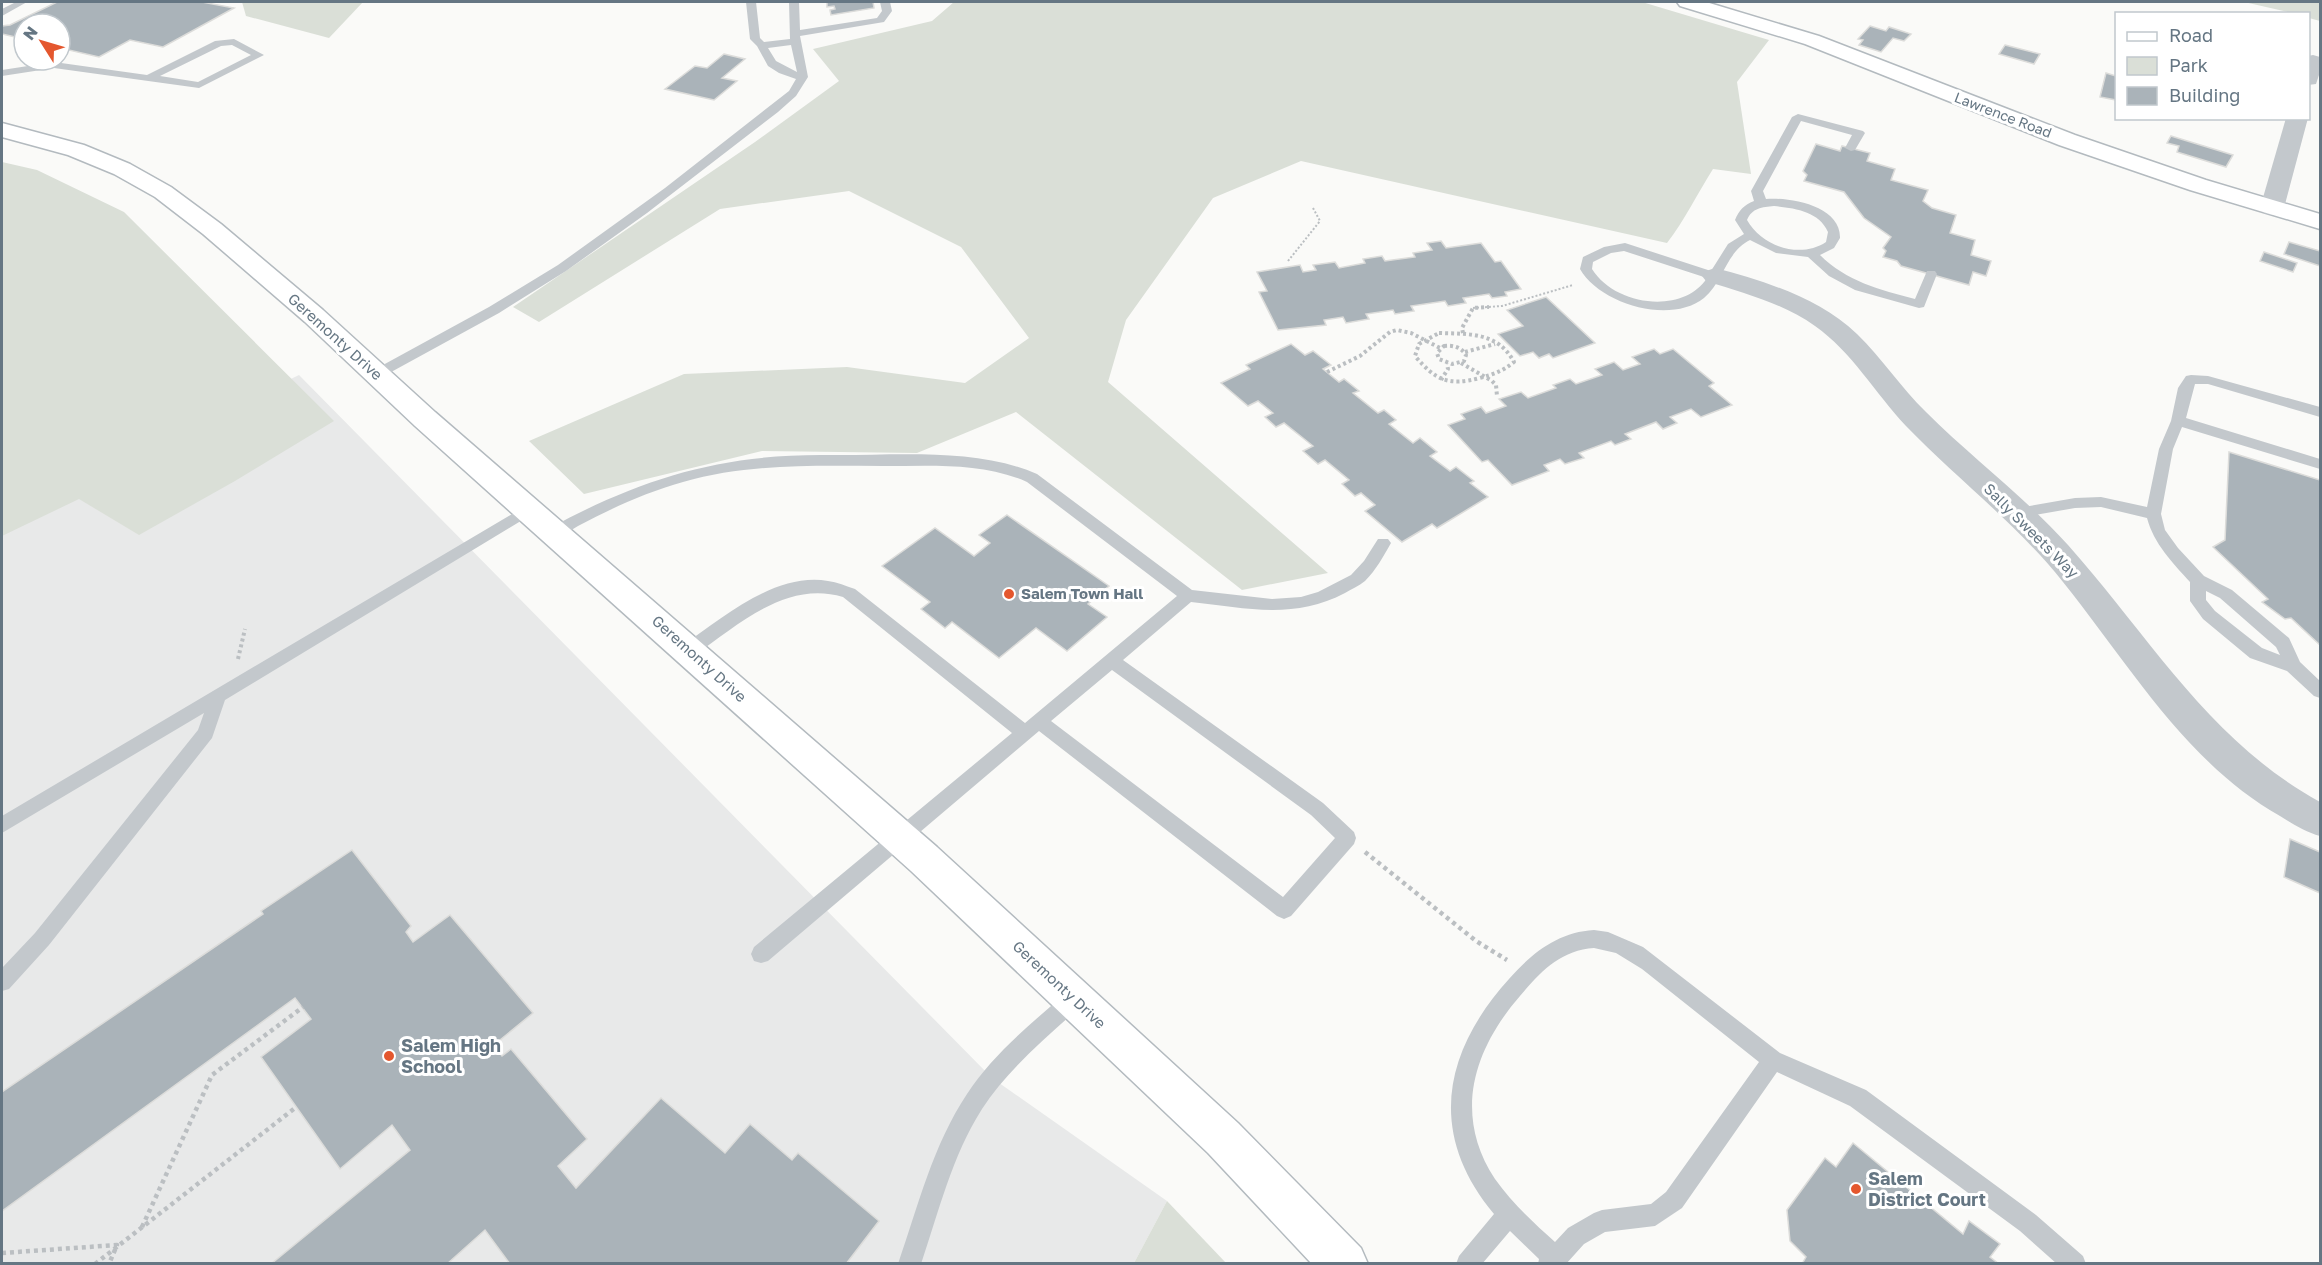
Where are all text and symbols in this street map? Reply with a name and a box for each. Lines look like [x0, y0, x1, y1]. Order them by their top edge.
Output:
north arrow [12, 12, 72, 72]
legend [2115, 12, 2310, 120]
text: N [18, 22, 42, 44]
text: Road [2169, 24, 2213, 46]
text: Park [2169, 54, 2208, 76]
text: Building [2169, 84, 2240, 106]
street label: Lawrence Road [1952, 88, 2054, 141]
street label: Geremonty Drive [285, 289, 387, 384]
street label: Sally Sweets Way [1981, 479, 2083, 582]
place label: Salem Town Hall [1021, 584, 1143, 602]
marker: Salem Town Hall [1002, 587, 1016, 601]
street label: Geremonty Drive [649, 611, 751, 706]
street label: Geremonty Drive [1009, 937, 1110, 1032]
place label: Salem High School [401, 1034, 501, 1077]
marker: Salem High School [382, 1049, 396, 1063]
place label: Salem District Court [1868, 1167, 1986, 1210]
marker: Salem District Court [1849, 1182, 1863, 1196]

